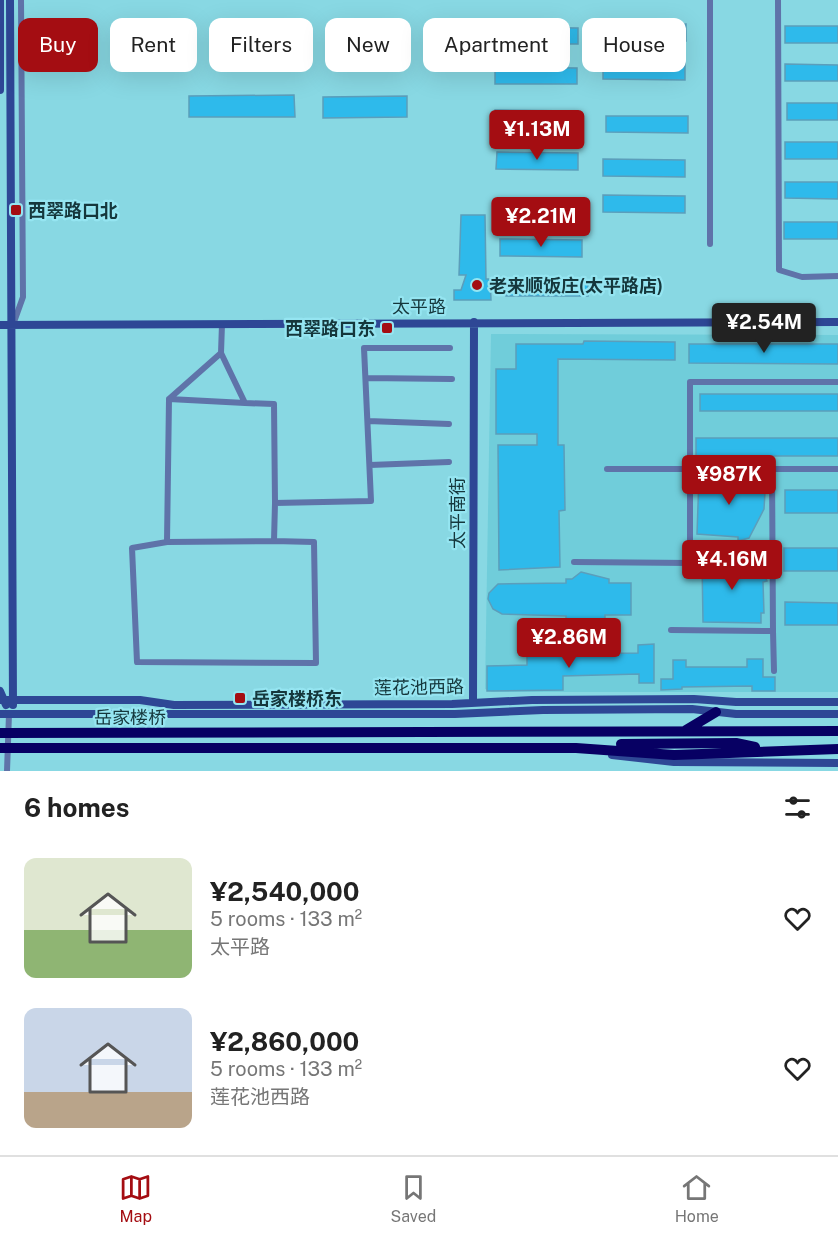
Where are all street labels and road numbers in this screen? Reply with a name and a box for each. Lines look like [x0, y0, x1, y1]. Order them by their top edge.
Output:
street label: 太平路 [392, 296, 446, 317]
street label: 太平南街 [447, 477, 468, 549]
street label: 莲花池西路 [374, 676, 464, 698]
street label: 岳家楼桥 [94, 707, 166, 728]

